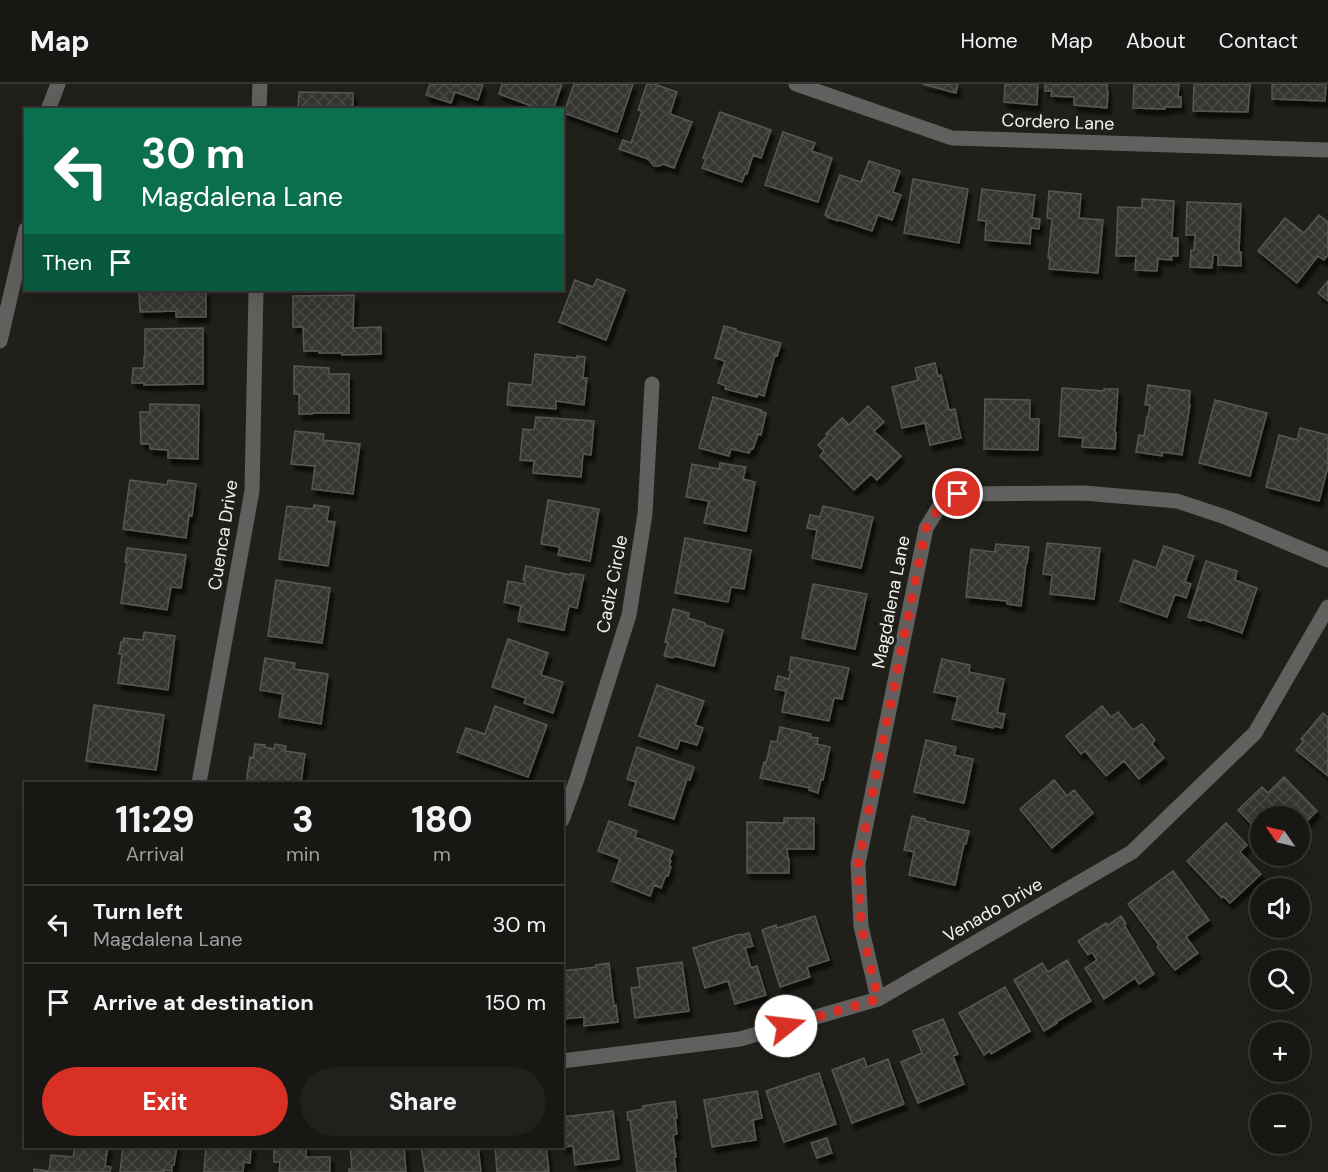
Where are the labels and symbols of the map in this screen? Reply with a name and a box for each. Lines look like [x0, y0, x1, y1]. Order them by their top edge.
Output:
street label: Cordero Lane [1001, 108, 1115, 136]
pin [932, 468, 983, 519]
street label: Cuenca Drive [202, 478, 244, 592]
street label: Cadiz Circle [591, 533, 633, 635]
street label: Magdalena Lane [866, 534, 916, 670]
north arrow [1250, 806, 1310, 866]
street label: Venado Drive [939, 872, 1047, 948]
position arrow [754, 994, 818, 1058]

